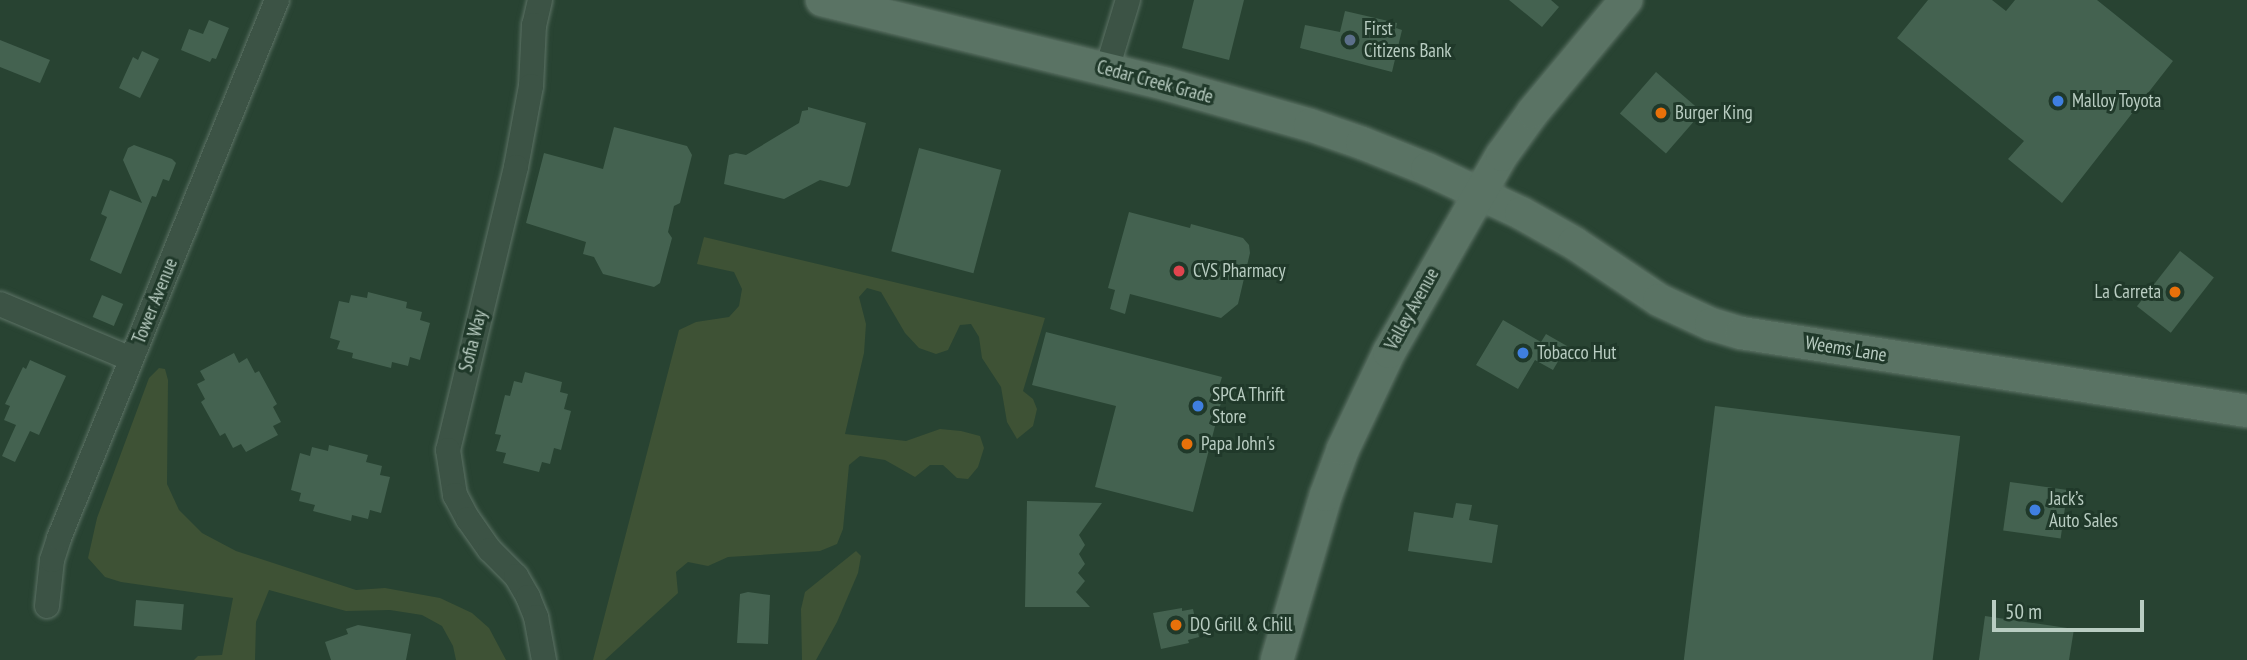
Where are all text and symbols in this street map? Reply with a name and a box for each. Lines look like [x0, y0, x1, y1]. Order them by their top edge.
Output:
place label: First Citizens Bank [1364, 18, 1452, 62]
marker: First Citizens Bank [1342, 32, 1358, 48]
street label: Cedar Creek Grade [1094, 55, 1216, 109]
place label: Malloy Toyota [2072, 90, 2162, 112]
marker: Malloy Toyota [2050, 93, 2066, 109]
place label: Burger King [1675, 102, 1753, 124]
marker: Burger King [1653, 105, 1669, 121]
street label: Tower Avenue [127, 255, 183, 347]
place label: CVS Pharmacy [1193, 260, 1286, 282]
marker: CVS Pharmacy [1171, 263, 1187, 279]
street label: Valley Avenue [1380, 264, 1444, 354]
place label: La Carreta [2095, 281, 2161, 303]
marker: La Carreta [2167, 284, 2183, 300]
street label: Sofia Way [454, 308, 492, 374]
street label: Weems Lane [1804, 331, 1888, 367]
place label: Tobacco Hut [1537, 342, 1616, 364]
marker: Tobacco Hut [1515, 345, 1531, 361]
place label: SPCA Thrift Store [1212, 384, 1286, 428]
marker: SPCA Thrift Store [1190, 398, 1206, 414]
place label: Papa John's [1201, 433, 1275, 455]
marker: Papa John's [1179, 436, 1195, 452]
place label: Jack’s Auto Sales [2049, 488, 2118, 532]
marker: Jack’s Auto Sales [2027, 502, 2043, 518]
scale bar [1995, 586, 2147, 630]
text: 50 m [2005, 598, 2042, 625]
place label: DQ Grill & Chill [1190, 614, 1293, 636]
marker: DQ Grill & Chill [1168, 617, 1184, 633]

